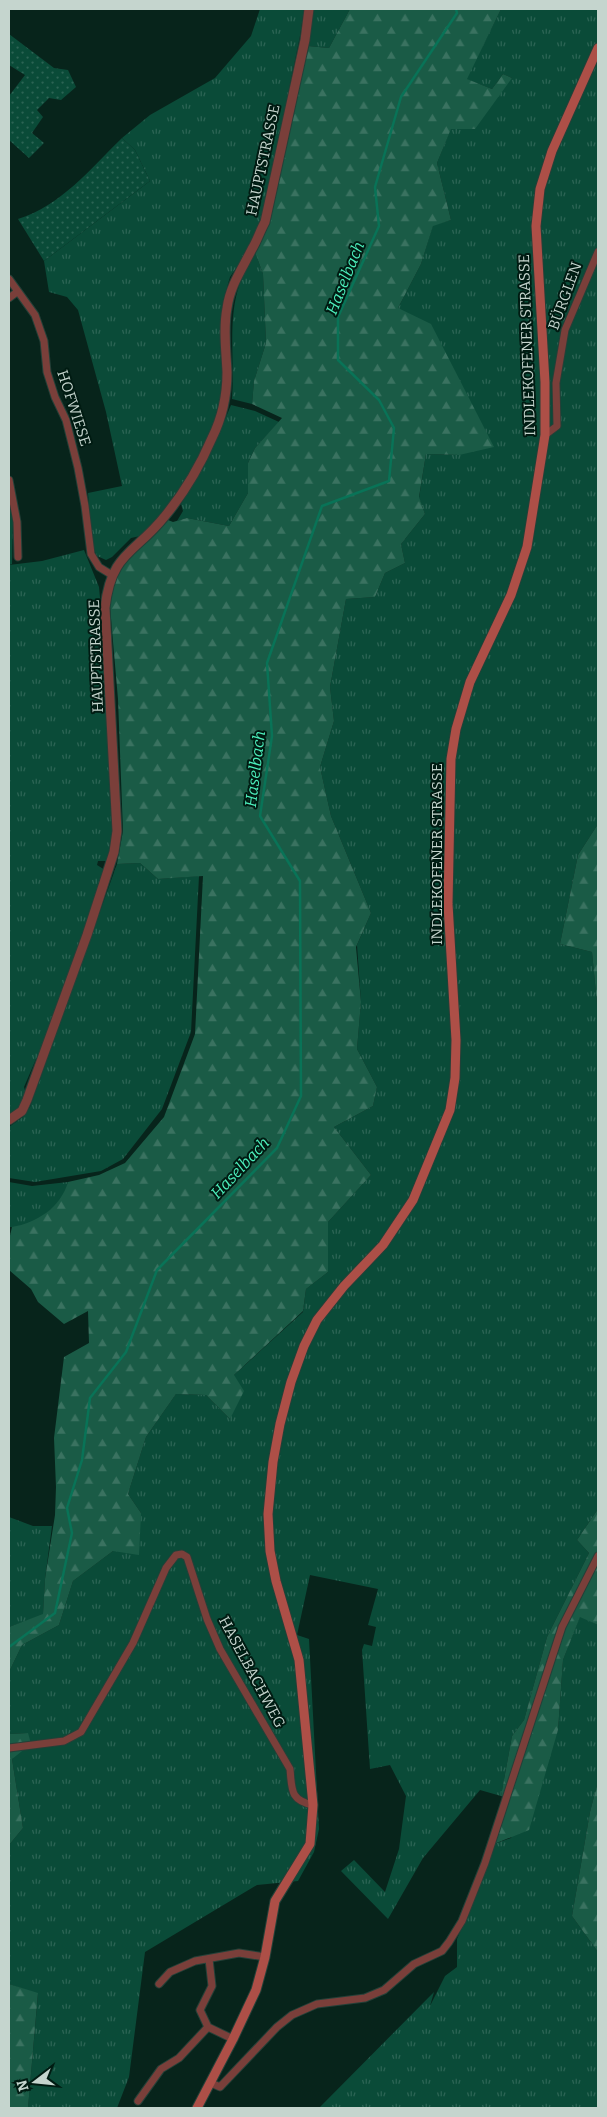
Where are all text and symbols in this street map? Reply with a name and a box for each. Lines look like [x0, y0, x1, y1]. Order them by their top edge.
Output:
street label: HAUPTSTRASSE [242, 103, 284, 217]
water label: Haselbach [322, 239, 368, 317]
street label: INDLEKOFENER STRASSE [515, 254, 539, 436]
street label: BÜRGLEN [544, 259, 586, 332]
street label: HOFWIESE [53, 368, 95, 448]
street label: HAUPTSTRASSE [85, 599, 107, 713]
water label: Haselbach [241, 730, 269, 808]
street label: INDLEKOFENER STRASSE [428, 763, 446, 945]
water label: Haselbach [207, 1133, 273, 1203]
street label: HASELBACHWEG [215, 1613, 289, 1731]
north arrow [10, 2057, 60, 2107]
text: N [13, 2078, 33, 2093]

